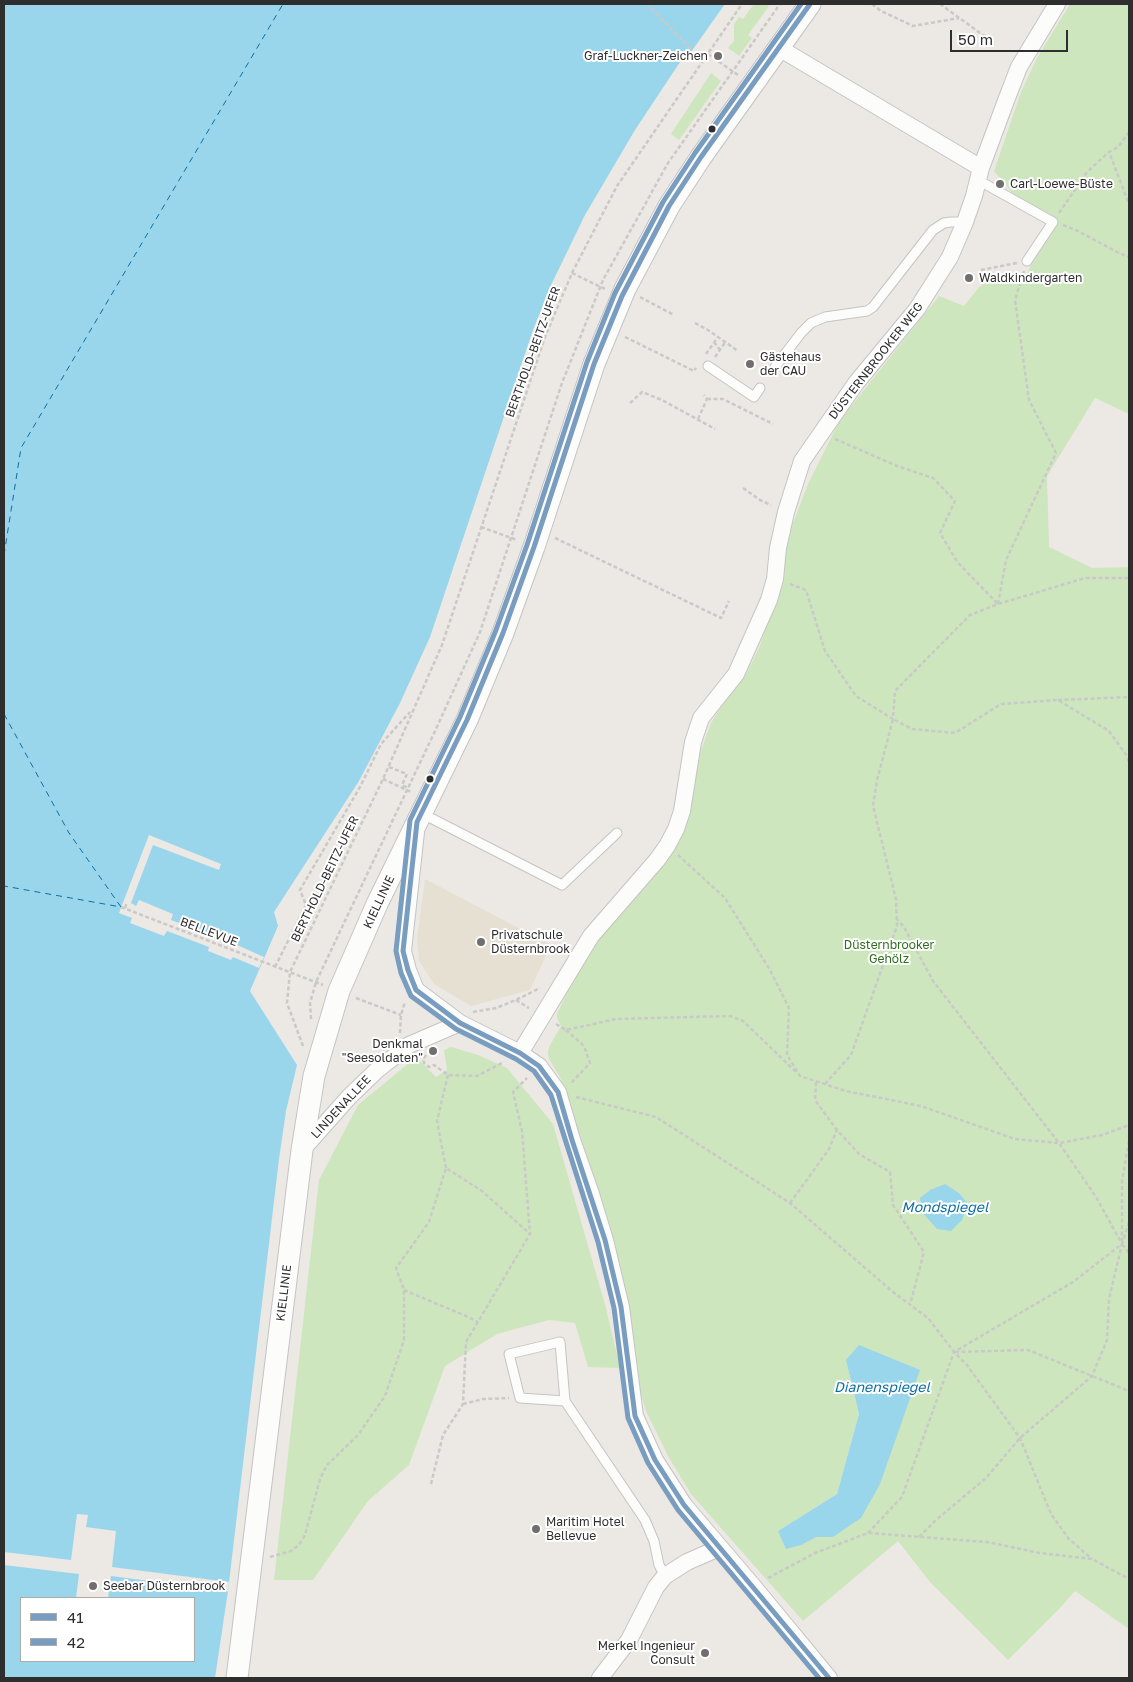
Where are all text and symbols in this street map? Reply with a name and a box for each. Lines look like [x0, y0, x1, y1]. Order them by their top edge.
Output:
scale bar [953, 20, 1070, 52]
text: 50 m [958, 30, 993, 48]
place label: Graf-Luckner-Zeichen [584, 49, 708, 63]
marker: Graf-Luckner-Zeichen [712, 50, 724, 62]
unlabelled marker [707, 124, 717, 134]
place label: Carl-Loewe-Büste [1010, 177, 1113, 191]
marker: Carl-Loewe-Büste [994, 178, 1006, 190]
place label: Waldkindergarten [979, 271, 1082, 285]
marker: Waldkindergarten [963, 272, 975, 284]
street label: BERTHOLD-BEITZ-UFER [503, 285, 563, 419]
street label: DÜSTERNBROOKER WEG [826, 300, 926, 422]
place label: Gästehaus der CAU [760, 350, 821, 378]
marker: Gästehaus der CAU [744, 358, 756, 370]
unlabelled marker [425, 774, 435, 784]
street label: BERTHOLD-BEITZ-UFER [288, 814, 362, 944]
street label: KIELLINIE [360, 873, 398, 931]
street label: BELLEVUE [178, 914, 240, 950]
place label: Privatschule Düsternbrook [491, 928, 570, 956]
marker: Privatschule Düsternbrook [475, 936, 487, 948]
park label: Düsternbrooker Gehölz [844, 938, 934, 966]
place label: Denkmal "Seesoldaten" [342, 1037, 423, 1065]
marker: Denkmal "Seesoldaten" [427, 1045, 439, 1057]
street label: LINDENALLEE [308, 1072, 374, 1142]
water label: Mondspiegel [902, 1200, 988, 1216]
street label: KIELLINIE [273, 1264, 295, 1322]
water label: Dianenspiegel [834, 1380, 930, 1396]
place label: Maritim Hotel Bellevue [546, 1515, 625, 1543]
marker: Maritim Hotel Bellevue [530, 1523, 542, 1535]
place label: Seebar Düsternbrook [103, 1579, 225, 1593]
marker: Seebar Düsternbrook [87, 1580, 99, 1592]
legend [20, 1597, 195, 1662]
text: 41 [67, 1608, 83, 1626]
text: 42 [67, 1633, 85, 1651]
place label: Merkel Ingenieur Consult [598, 1639, 695, 1667]
marker: Merkel Ingenieur Consult [699, 1647, 711, 1659]

